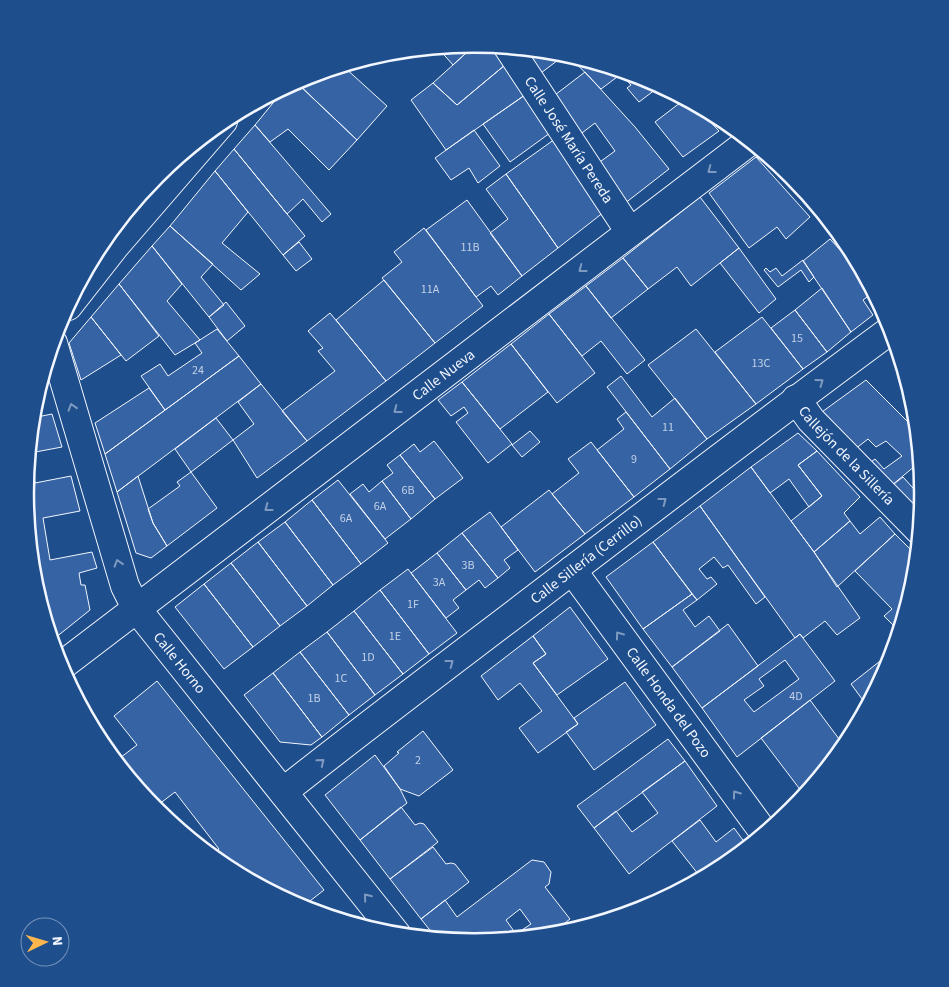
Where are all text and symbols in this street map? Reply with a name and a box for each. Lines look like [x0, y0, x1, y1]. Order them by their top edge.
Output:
street label: Calle José María Pereda [519, 72, 618, 208]
one-way arrow [708, 165, 717, 173]
house number: 11B [461, 239, 479, 256]
one-way arrow [578, 263, 588, 272]
house number: 11A [421, 281, 440, 298]
house number: 15 [791, 330, 803, 347]
street label: Calle Nueva [408, 344, 479, 406]
house number: 13C [752, 355, 771, 372]
house number: 24 [192, 362, 204, 379]
one-way arrow [814, 379, 823, 387]
street label: Callejón de la Sillería [793, 402, 899, 510]
one-way arrow [68, 404, 78, 412]
one-way arrow [394, 404, 403, 412]
house number: 11 [662, 419, 674, 436]
house number: 9 [631, 451, 637, 468]
house number: 6B [401, 482, 415, 499]
house number: 6A [374, 498, 387, 515]
one-way arrow [657, 498, 666, 506]
one-way arrow [264, 502, 274, 511]
house number: 6A [340, 510, 353, 527]
street label: Calle Sillería (Cerrillo) [526, 510, 647, 609]
house number: 3B [461, 557, 475, 574]
one-way arrow [114, 559, 124, 568]
house number: 3A [433, 574, 446, 591]
house number: 1F [407, 596, 419, 613]
street label: Calle Horno [148, 628, 210, 698]
house number: 1E [389, 628, 401, 645]
one-way arrow [616, 631, 625, 641]
street label: Calle Honda del Pozo [621, 643, 716, 762]
house number: 1D [361, 649, 375, 666]
one-way arrow [444, 660, 454, 669]
house number: 1C [335, 670, 348, 687]
house number: 4D [789, 688, 803, 705]
house number: 1B [307, 690, 321, 707]
house number: 2 [415, 752, 421, 769]
one-way arrow [315, 759, 324, 767]
one-way arrow [734, 791, 742, 800]
one-way arrow [364, 893, 373, 903]
north arrow [20, 917, 70, 967]
text: N [47, 935, 67, 946]

